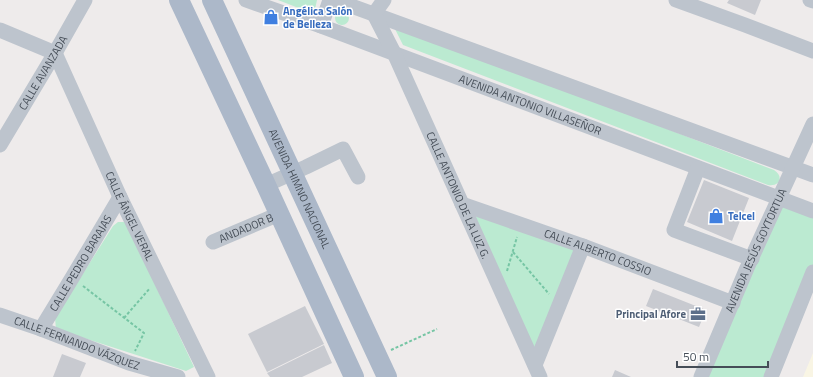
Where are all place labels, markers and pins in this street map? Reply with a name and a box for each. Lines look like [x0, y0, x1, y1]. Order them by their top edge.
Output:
place label: Angélica Salón de Belleza [283, 3, 352, 32]
shop icon: Angélica Salón de Belleza [262, 8, 280, 26]
shop icon: Telcel [707, 207, 725, 225]
place label: Telcel [728, 208, 755, 224]
office icon: Principal Afore [689, 305, 707, 323]
place label: Principal Afore [616, 306, 686, 322]

